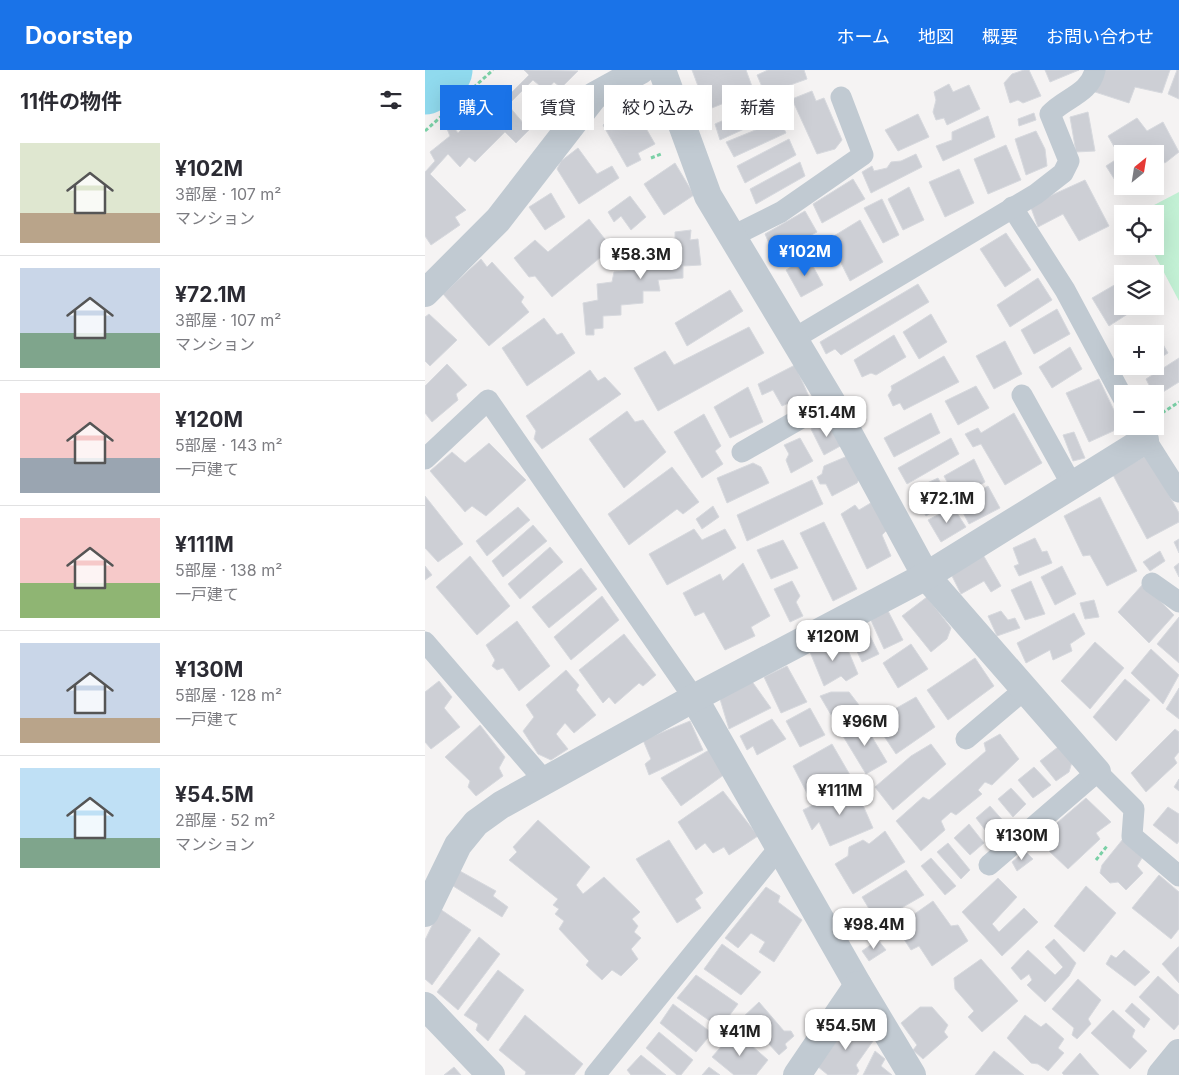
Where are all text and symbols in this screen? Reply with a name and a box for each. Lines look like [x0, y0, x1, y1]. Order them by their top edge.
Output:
text: Doorstep [25, 21, 133, 50]
text: ホーム [837, 26, 890, 47]
text: 地図 [918, 26, 954, 47]
text: 概要 [982, 26, 1018, 47]
text: お問い合わせ [1046, 26, 1154, 47]
chip: 購入 [440, 85, 512, 130]
chip: 賃貸 [522, 85, 594, 130]
chip: 絞り込み [604, 85, 712, 130]
chip: 新着 [722, 85, 794, 130]
icon: filters [377, 86, 405, 114]
text: 11件の物件 [20, 89, 122, 114]
north arrow [1114, 145, 1164, 195]
map controls [1114, 145, 1164, 435]
text: ¥102M [175, 156, 243, 181]
icon: home [60, 163, 120, 223]
text: 3部屋 · 107 m² [175, 184, 281, 204]
button: locate [1114, 205, 1164, 255]
text: マンション [175, 208, 255, 228]
pin: ¥102M [770, 234, 840, 277]
pin: ¥58.3M [600, 238, 682, 280]
text: ¥102M [779, 241, 831, 261]
text: ¥58.3M [611, 244, 671, 264]
button: layers [1114, 265, 1164, 315]
text: ¥72.1M [175, 282, 246, 307]
icon: home [60, 288, 120, 348]
text: 3部屋 · 107 m² [175, 310, 281, 330]
button: + [1114, 325, 1164, 375]
text: マンション [175, 334, 255, 354]
button: − [1114, 385, 1164, 435]
pin: ¥51.4M [786, 396, 868, 438]
text: ¥51.4M [798, 402, 856, 422]
text: ¥120M [175, 407, 243, 432]
icon: home [60, 413, 120, 473]
text: 5部屋 · 143 m² [175, 435, 283, 455]
text: 一戸建て [175, 459, 239, 479]
pin: ¥72.1M [906, 482, 988, 524]
text: ¥72.1M [920, 488, 974, 508]
text: ¥111M [175, 532, 234, 557]
icon: home [60, 538, 120, 598]
text: 5部屋 · 138 m² [175, 560, 282, 580]
text: 一戸建て [175, 584, 239, 604]
pin: ¥120M [798, 620, 868, 662]
text: ¥120M [807, 626, 859, 646]
text: ¥130M [175, 657, 243, 682]
icon: home [60, 663, 120, 723]
text: 5部屋 · 128 m² [175, 685, 282, 705]
pin: ¥96M [835, 704, 895, 747]
text: 一戸建て [175, 709, 239, 729]
text: ¥96M [843, 711, 887, 731]
pin: ¥111M [805, 774, 875, 816]
text: ¥111M [818, 780, 862, 800]
text: ¥54.5M [175, 782, 254, 807]
icon: home [60, 788, 120, 848]
text: 2部屋 · 52 m² [175, 810, 275, 830]
pin: ¥130M [987, 818, 1057, 861]
text: ¥130M [996, 825, 1048, 845]
text: マンション [175, 834, 255, 854]
pin: ¥98.4M [833, 908, 915, 950]
text: ¥98.4M [844, 914, 904, 934]
pin: ¥54.5M [805, 1008, 887, 1051]
pin: ¥41M [710, 1014, 770, 1057]
text: ¥54.5M [816, 1015, 876, 1035]
text: ¥41M [719, 1021, 761, 1041]

